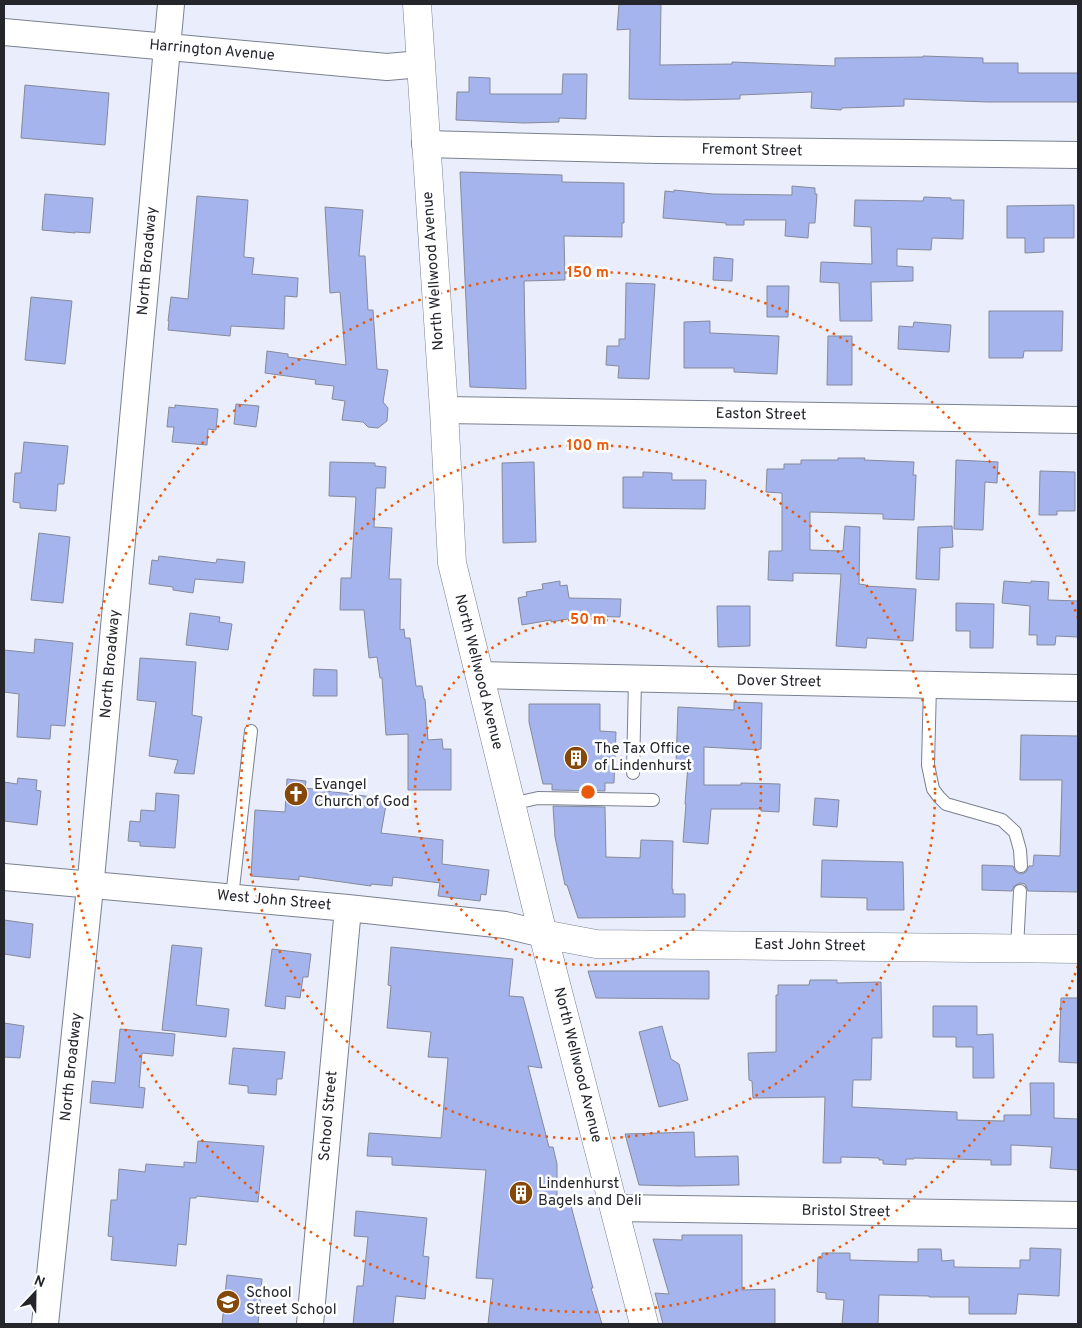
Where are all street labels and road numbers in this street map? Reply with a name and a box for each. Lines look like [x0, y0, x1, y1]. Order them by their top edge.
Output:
street label: Harrington Avenue [148, 36, 276, 66]
street label: Fremont Street [701, 141, 803, 161]
street label: North Wellwood Avenue [419, 191, 449, 351]
street label: North Broadway [134, 206, 162, 316]
street label: Easton Street [715, 405, 807, 425]
street label: North Wellwood Avenue [449, 592, 507, 752]
street label: North Broadway [97, 609, 125, 719]
street label: Dover Street [736, 672, 822, 692]
street label: West John Street [216, 887, 332, 915]
street label: East John Street [754, 936, 866, 956]
street label: North Wellwood Avenue [548, 985, 606, 1145]
street label: North Broadway [57, 1012, 87, 1122]
street label: School Street [316, 1070, 342, 1162]
street label: Bristol Street [801, 1202, 891, 1222]

